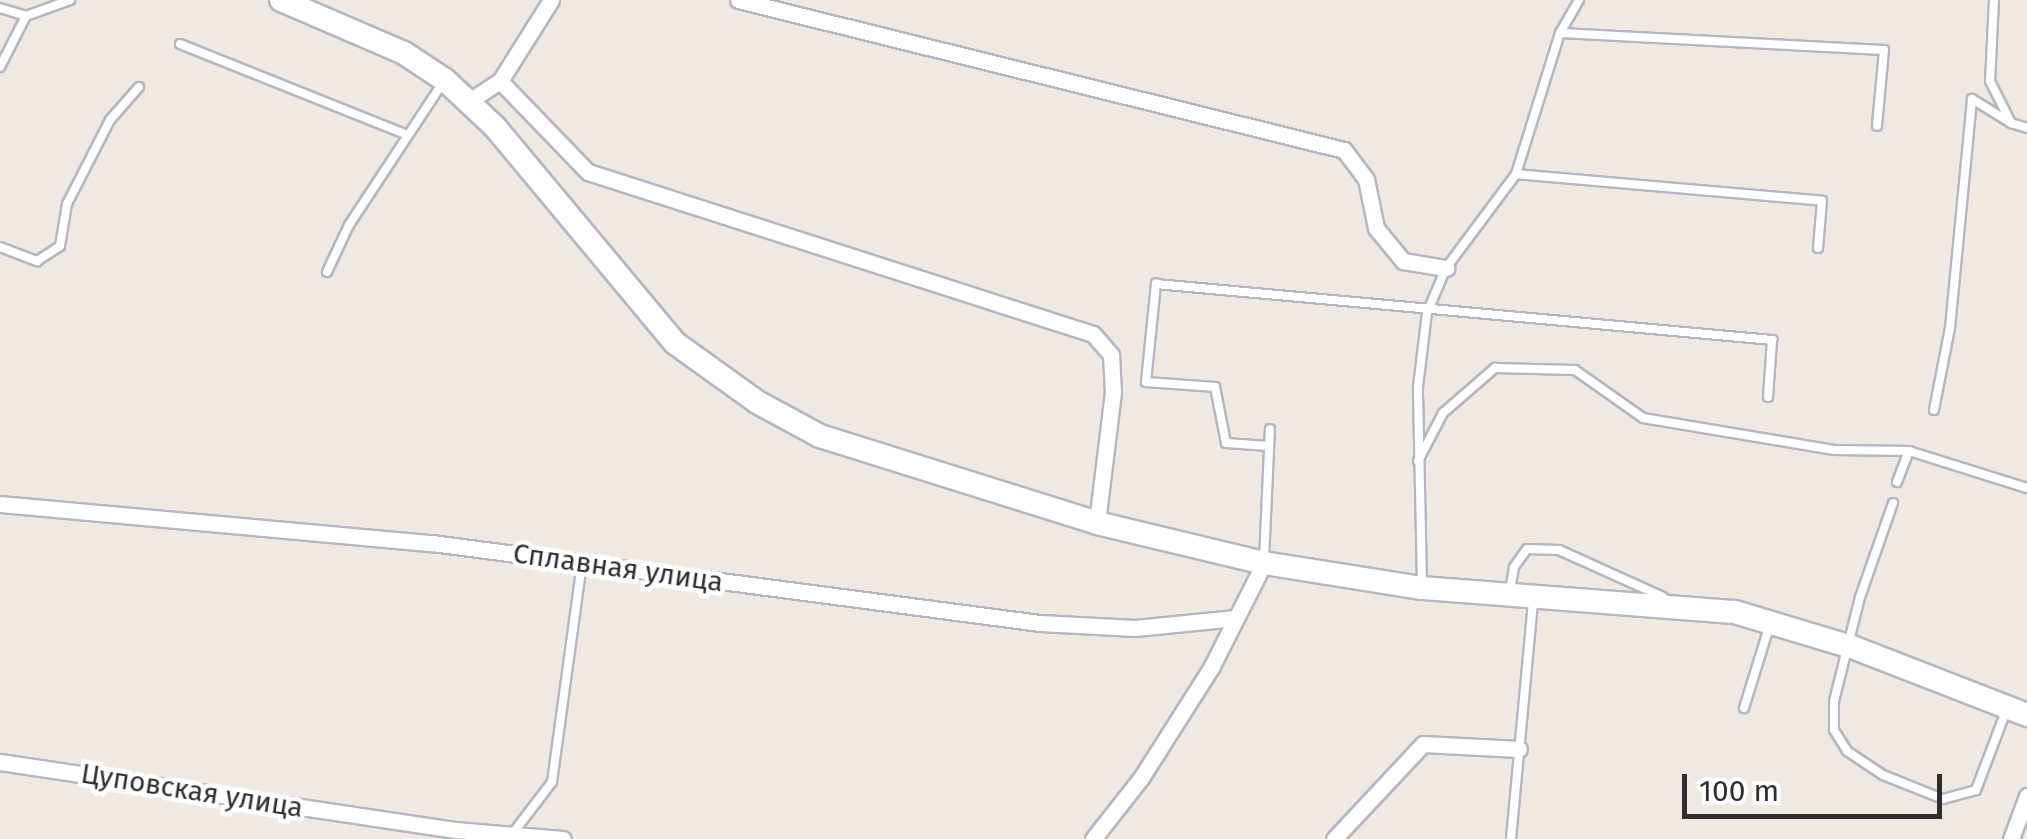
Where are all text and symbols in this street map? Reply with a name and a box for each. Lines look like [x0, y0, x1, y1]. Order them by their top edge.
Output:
street label: Сплавная улица [511, 537, 725, 599]
scale bar [1687, 754, 1947, 816]
street label: Цуповская улица [79, 757, 305, 825]
text: 100 m [1699, 773, 1779, 809]

